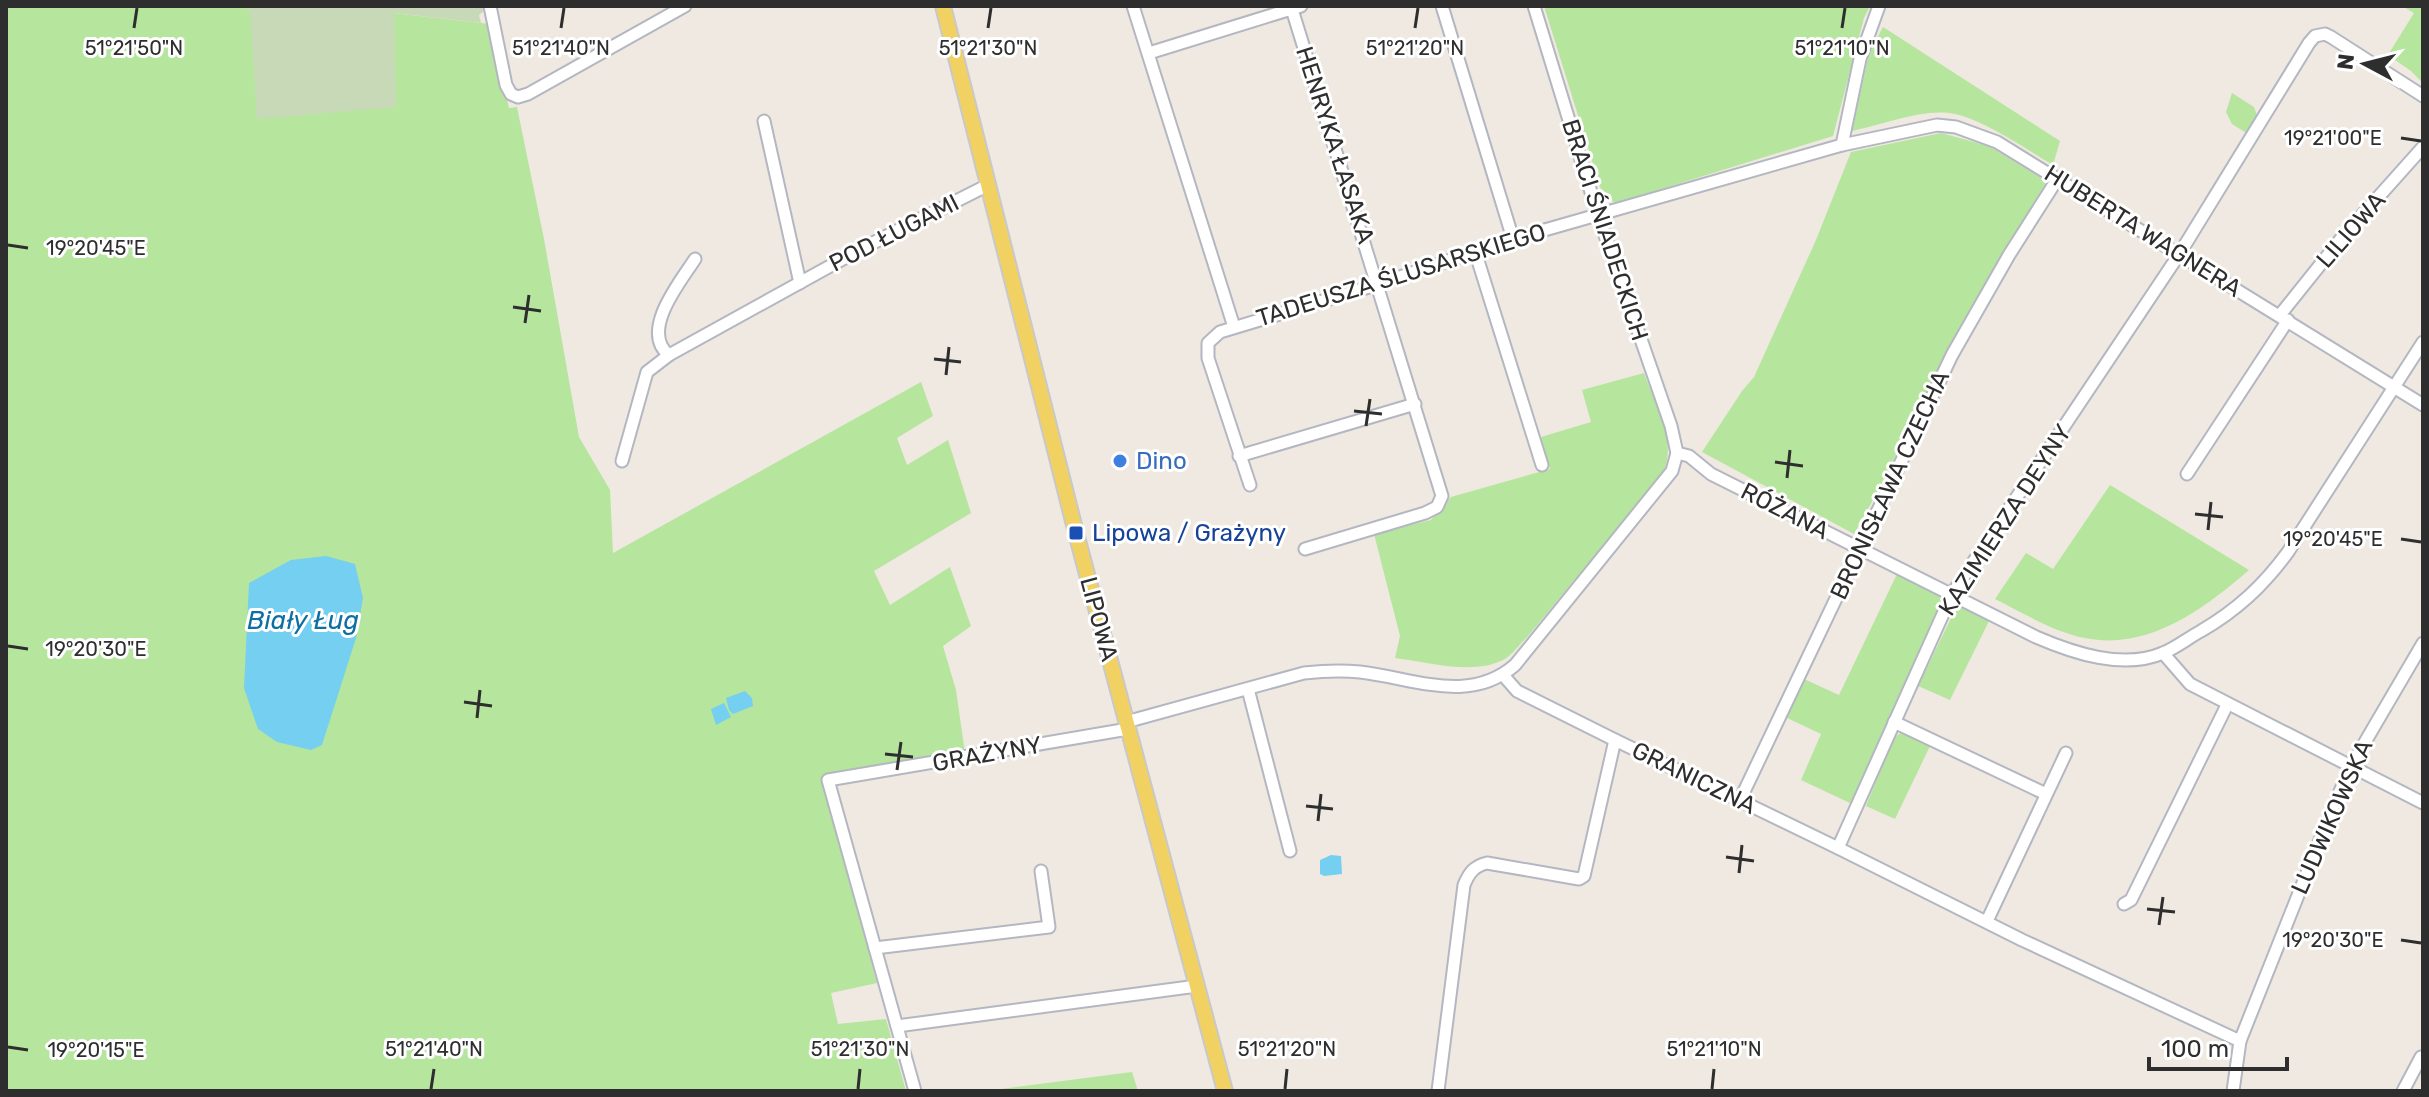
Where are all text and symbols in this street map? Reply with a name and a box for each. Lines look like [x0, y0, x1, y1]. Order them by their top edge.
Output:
north arrow [2325, 24, 2405, 104]
text: 51°21'50"N [85, 36, 183, 60]
text: 51°21'40"N [512, 36, 610, 60]
text: 51°21'30"N [939, 36, 1037, 60]
text: 51°21'20"N [1366, 36, 1464, 60]
text: 51°21'10"N [1794, 36, 1890, 60]
street label: HENRYKA ŁASAKA [1290, 43, 1380, 247]
text: N [2331, 52, 2360, 71]
street label: BRACI ŚNIADECKICH [1556, 116, 1654, 344]
text: 19°21'00"E [2284, 126, 2382, 150]
street label: HUBERTA WAGNERA [2039, 159, 2247, 303]
street label: LILIOWA [2311, 187, 2391, 273]
street label: POD ŁUGAMI [824, 188, 964, 278]
street label: TADEUSZA ŚLUSARSKIEGO [1253, 218, 1549, 332]
text: 19°20'45"E [46, 236, 146, 260]
street label: BRONISŁAWA CZECHA [1825, 366, 1955, 604]
street label: KAZIMIERZA DEYNY [1933, 419, 2077, 621]
place label: Dino [1136, 447, 1187, 475]
marker: Dino [1111, 452, 1129, 470]
street label: RÓŻANA [1736, 477, 1834, 545]
place label: Lipowa / Grażyny [1092, 519, 1286, 547]
marker: Lipowa / Grażyny [1067, 524, 1085, 542]
text: 19°20'45"E [2283, 527, 2383, 551]
street label: LIPOWA [1074, 574, 1124, 664]
water label: Biały Ług [247, 605, 359, 636]
text: 19°20'30"E [45, 637, 147, 661]
street label: GRAŻYNY [930, 731, 1044, 777]
street label: LUDWIKOWSKA [2285, 735, 2379, 899]
street label: GRANICZNA [1627, 736, 1761, 820]
text: 19°20'30"E [2282, 928, 2384, 952]
scale bar [2149, 1021, 2287, 1071]
text: 100 m [2161, 1035, 2229, 1063]
text: 51°21'40"N [385, 1037, 483, 1061]
text: 51°21'30"N [811, 1037, 909, 1061]
text: 51°21'20"N [1238, 1037, 1336, 1061]
text: 51°21'10"N [1666, 1037, 1762, 1061]
text: 19°20'15"E [47, 1038, 145, 1062]

